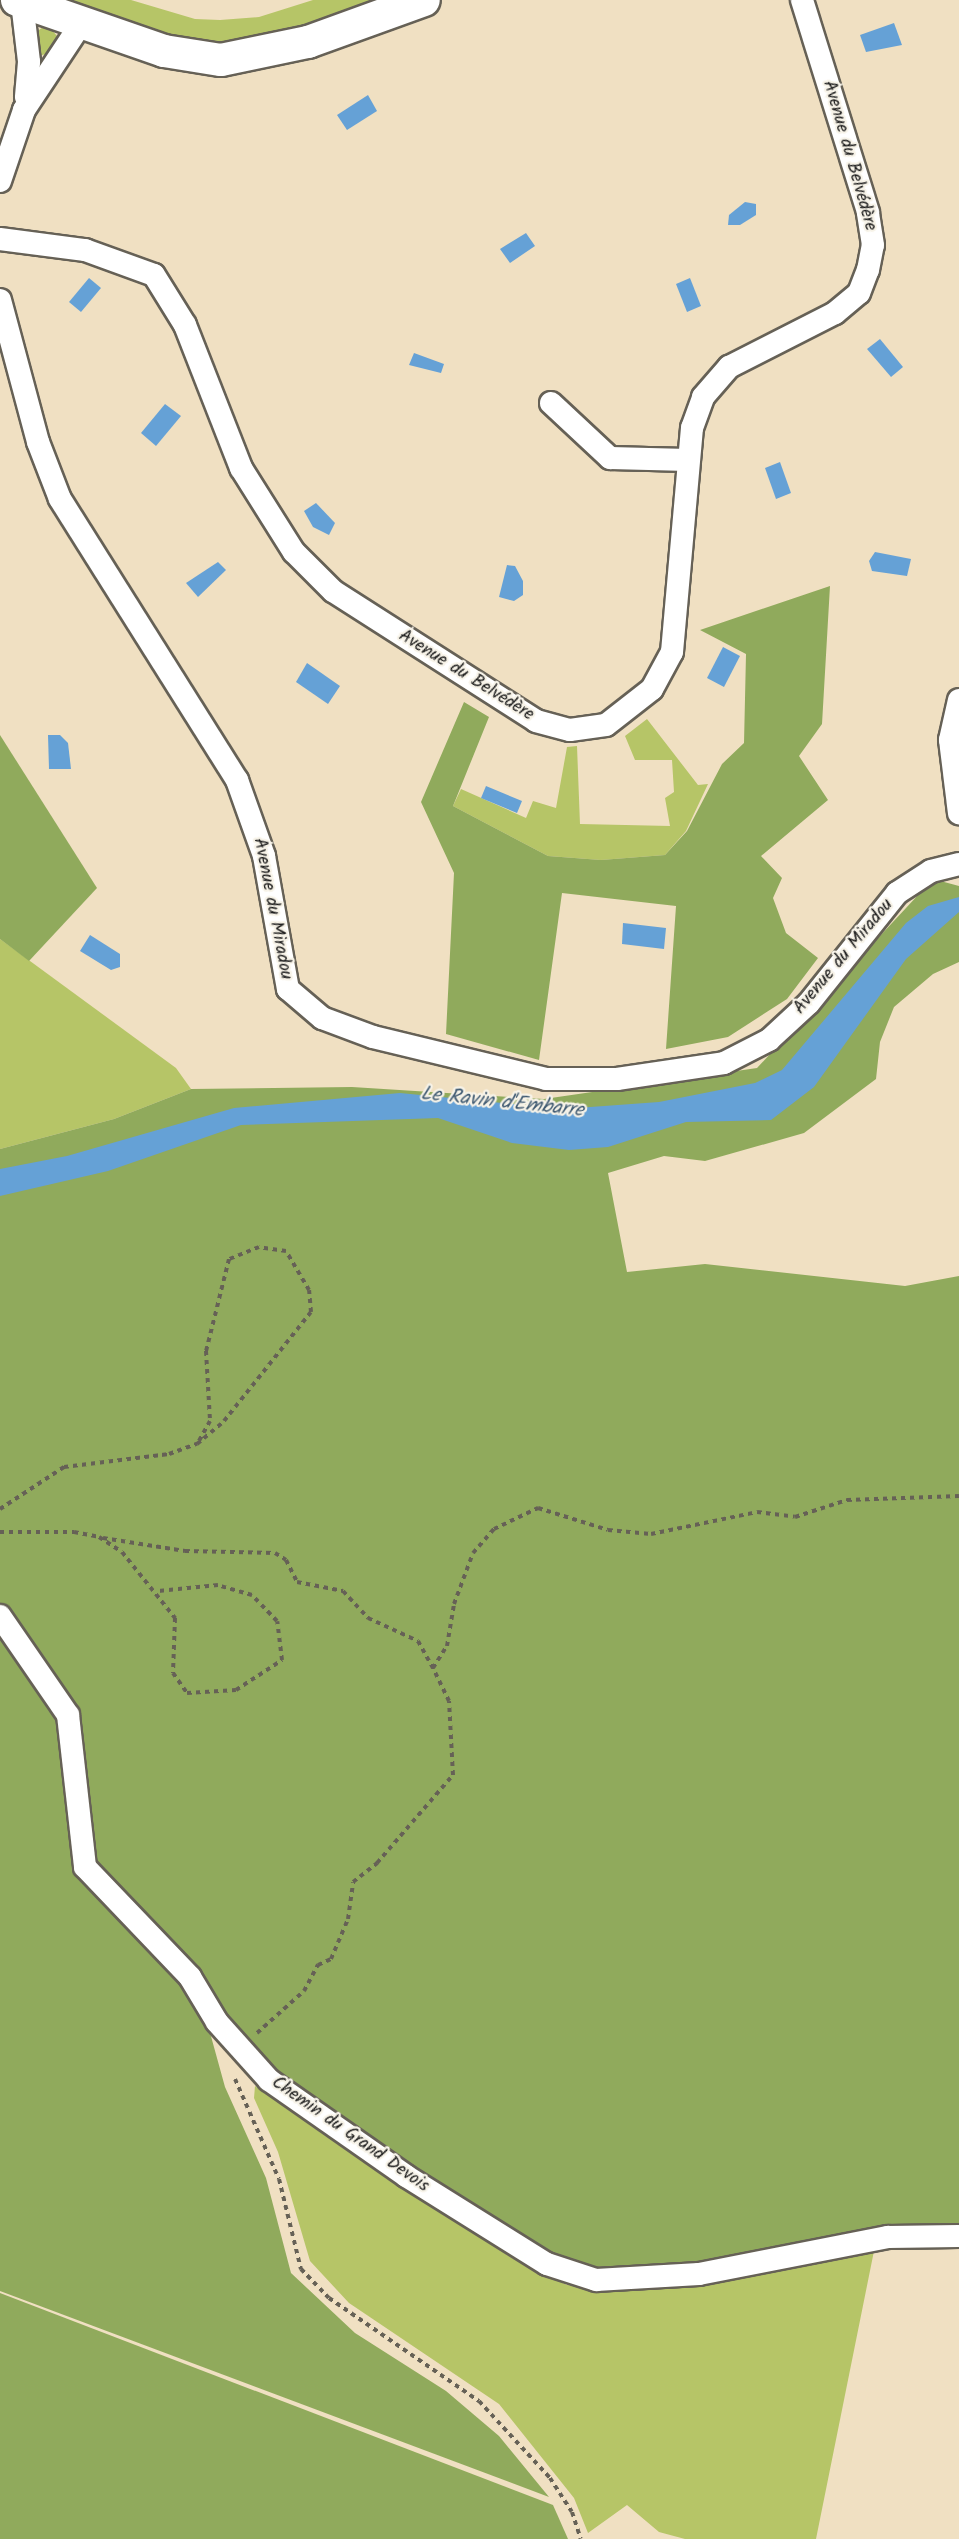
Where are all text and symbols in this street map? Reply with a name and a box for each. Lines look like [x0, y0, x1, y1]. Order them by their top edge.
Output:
street label: Avenue du Belvédère [817, 78, 881, 234]
street label: Avenue du Belvédère [394, 626, 538, 726]
street label: Avenue du Miradou [248, 836, 296, 982]
street label: Avenue du Miradou [790, 895, 898, 1019]
water label: Le Ravin d'Embarre [419, 1083, 585, 1123]
street label: Chemin du Grand Devois [267, 2072, 433, 2198]

